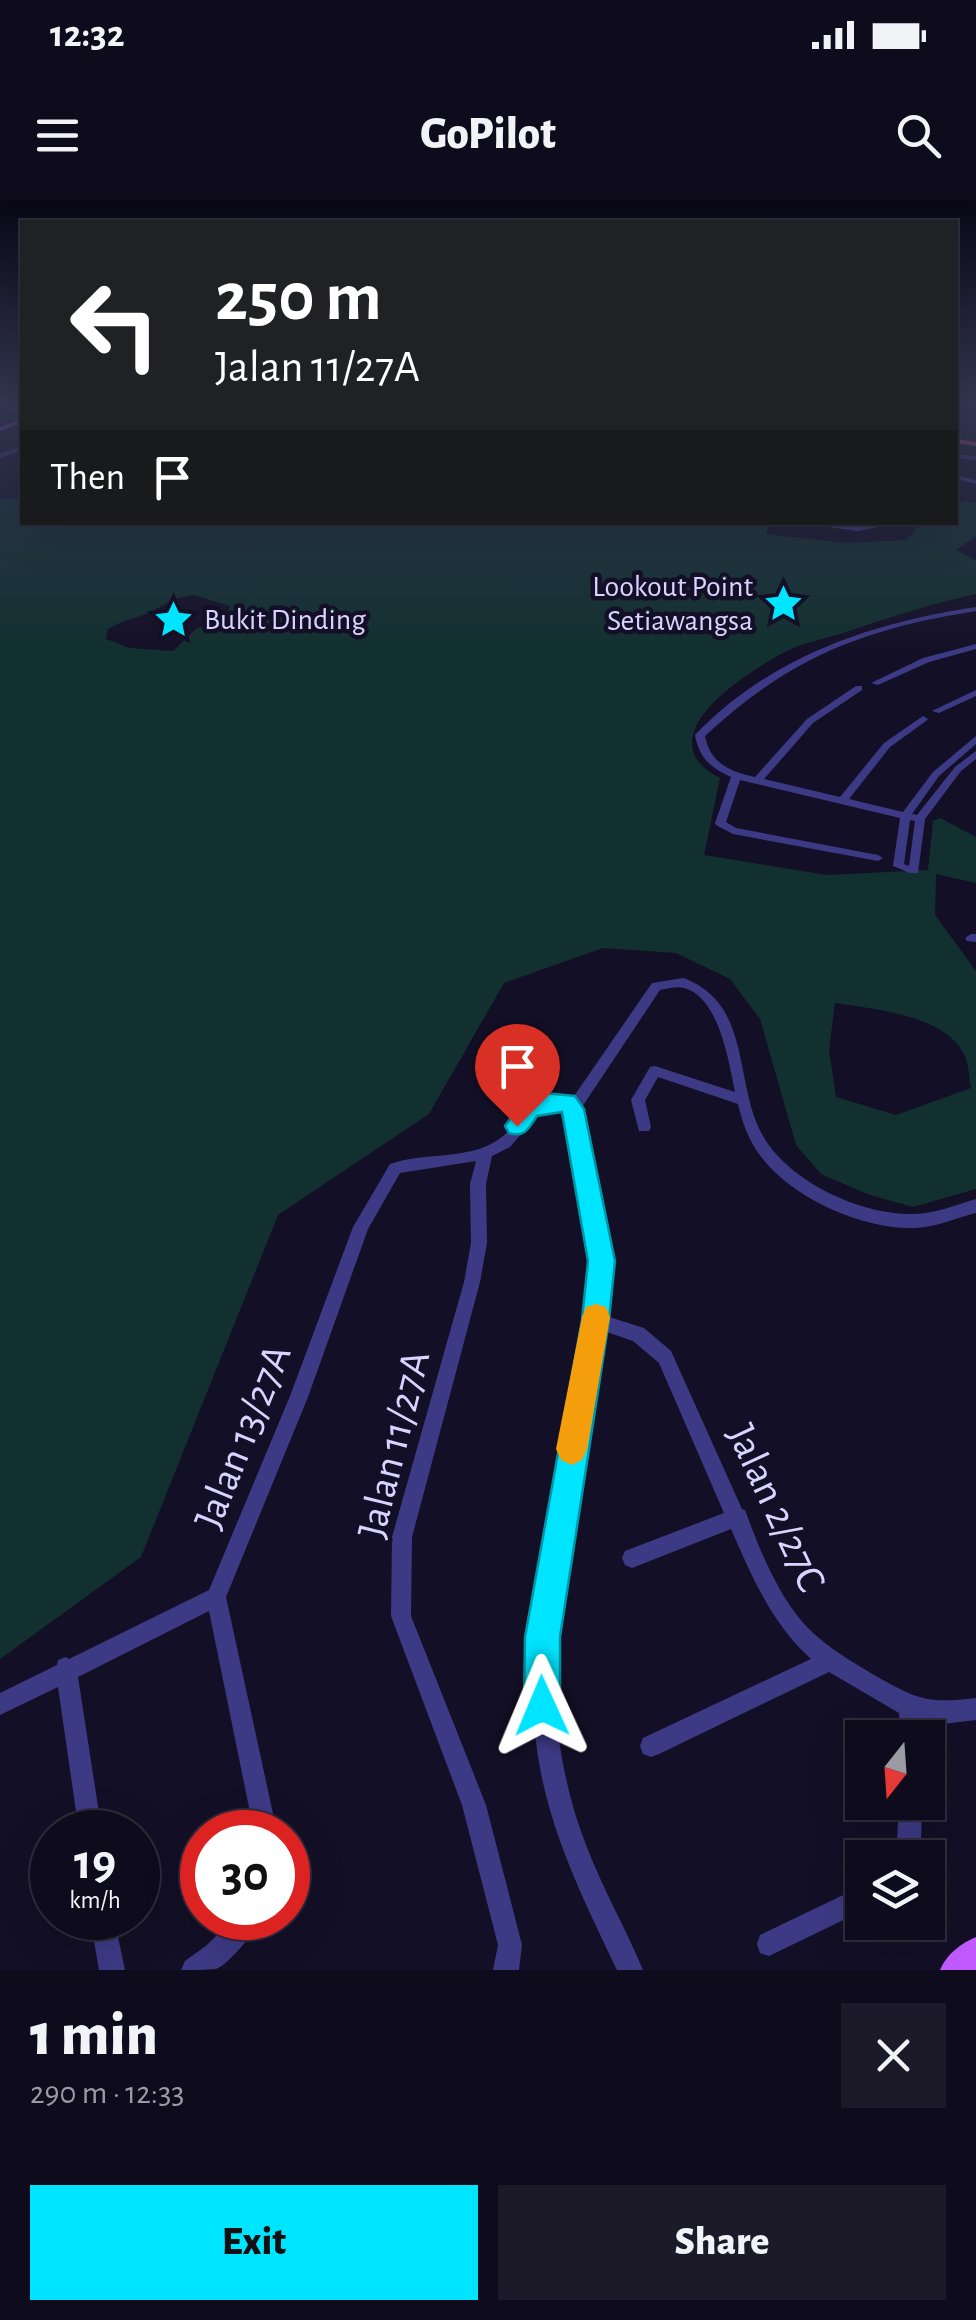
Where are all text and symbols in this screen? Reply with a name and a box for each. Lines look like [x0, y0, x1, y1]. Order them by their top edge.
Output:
text: 12:32 [50, 16, 125, 54]
icon: menu [30, 108, 85, 163]
icon: search [891, 108, 946, 163]
text: GoPilot [420, 112, 556, 157]
icon: left [50, 260, 180, 390]
text: 250 m [215, 263, 382, 333]
text: Jalan 11/27A [215, 345, 420, 390]
icon: arrive [145, 450, 200, 505]
text: Then [50, 459, 125, 497]
place label: Lookout Point Setiawangsa [592, 572, 753, 636]
place icon: Lookout Point Setiawangsa [762, 582, 804, 624]
place icon: Bukit Dinding [153, 598, 195, 640]
place label: Bukit Dinding [204, 605, 366, 635]
pin [475, 1024, 560, 1127]
icon: arrive [490, 1039, 545, 1094]
street label: Jalan 13/27A [187, 1339, 299, 1535]
street label: Jalan 11/27A [350, 1347, 437, 1542]
street label: Jalan 2/27C [719, 1418, 833, 1598]
position arrow [490, 1654, 594, 1758]
north arrow [845, 1720, 945, 1820]
map controls [845, 1720, 945, 1940]
speed limit sign: 30 [180, 1810, 310, 1940]
text: 19 [74, 1838, 116, 1888]
button: layers [845, 1840, 945, 1940]
text: km/h [69, 1888, 121, 1913]
button: close [841, 2003, 946, 2108]
text: 1 min [30, 2006, 158, 2066]
text: 290 m · 12:33 [30, 2077, 185, 2109]
button: Exit [30, 2185, 478, 2300]
button: Share [498, 2185, 946, 2300]

